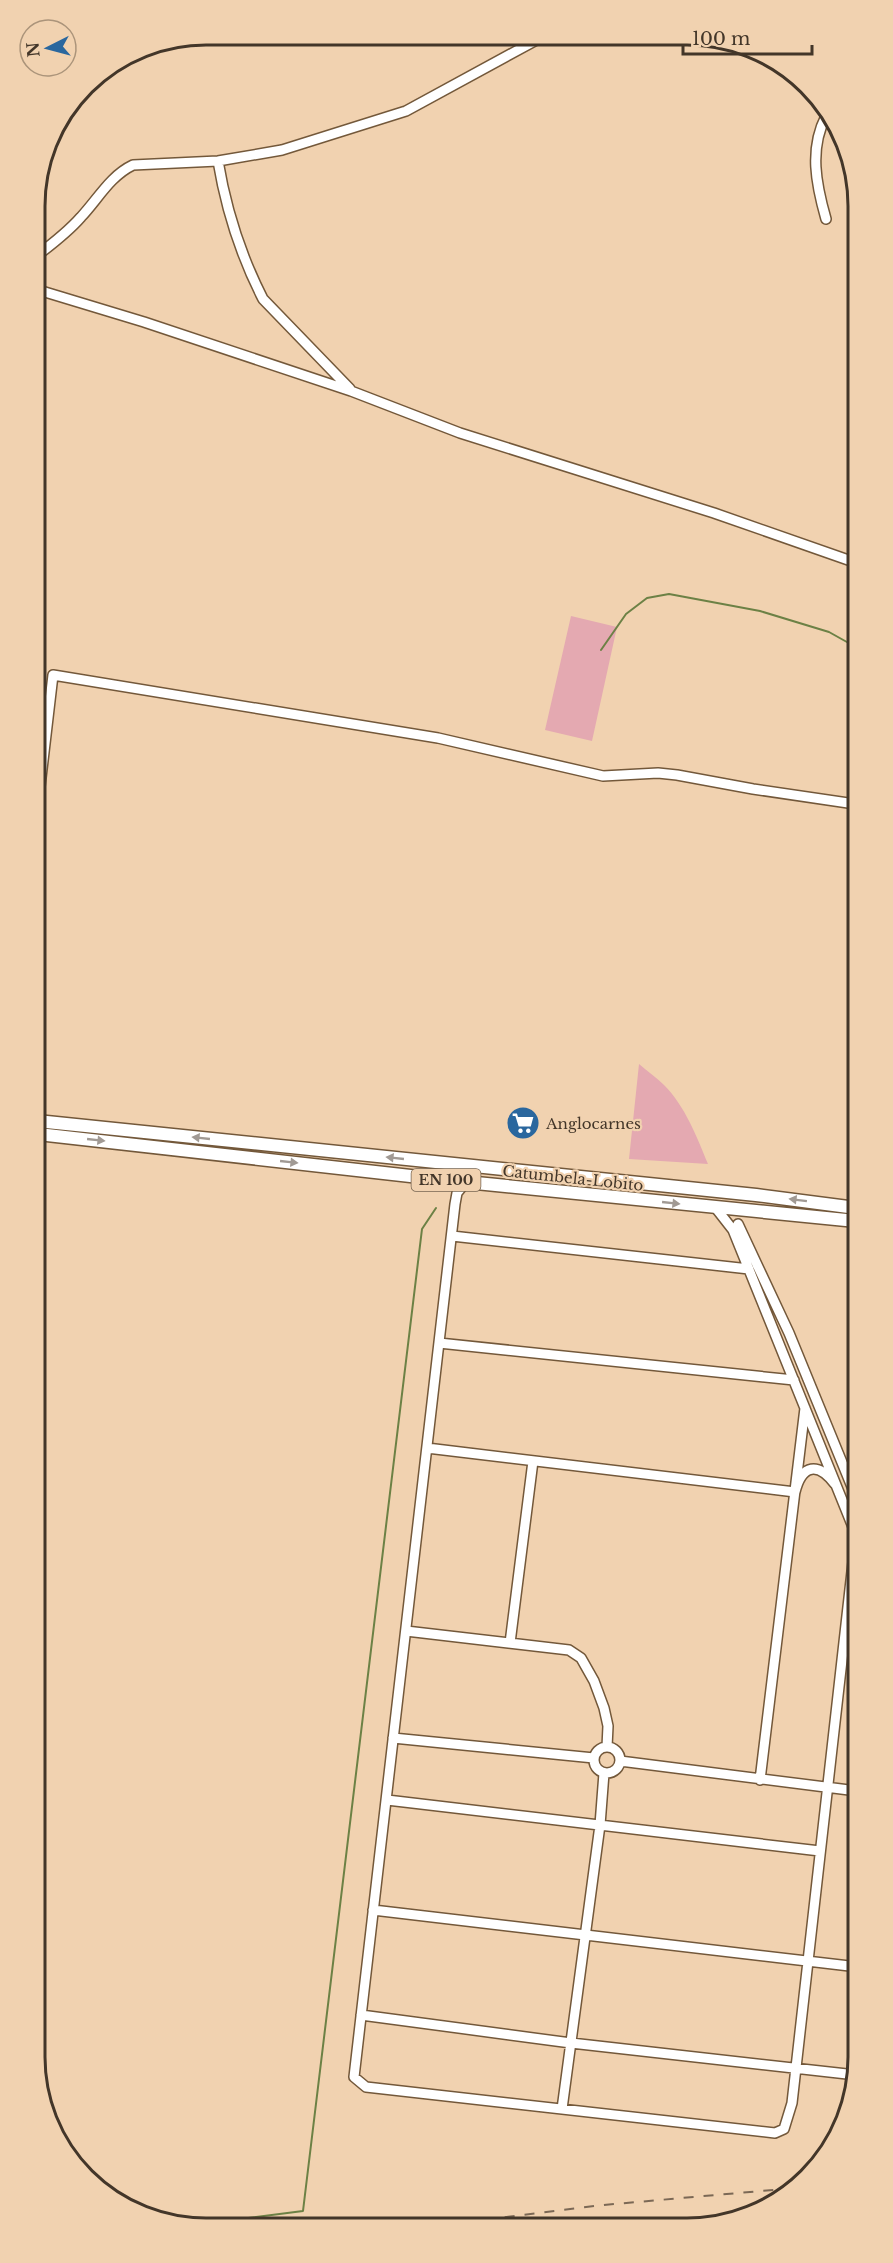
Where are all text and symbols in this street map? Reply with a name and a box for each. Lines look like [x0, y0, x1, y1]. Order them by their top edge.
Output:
north arrow [18, 18, 78, 78]
scale bar [683, 18, 812, 56]
text: 100 m [692, 28, 750, 50]
text: N [22, 41, 44, 58]
supermarket icon: Anglocarnes [505, 1105, 541, 1141]
place label: Anglocarnes [545, 1114, 641, 1133]
one-way arrow [191, 1133, 210, 1143]
one-way arrow [86, 1135, 105, 1145]
one-way arrow [385, 1153, 404, 1163]
one-way arrow [280, 1157, 299, 1167]
street label: Catumbela-Lobito [502, 1161, 645, 1195]
road number: EN 100 [412, 1169, 480, 1191]
one-way arrow [788, 1196, 807, 1205]
one-way arrow [662, 1198, 681, 1208]

